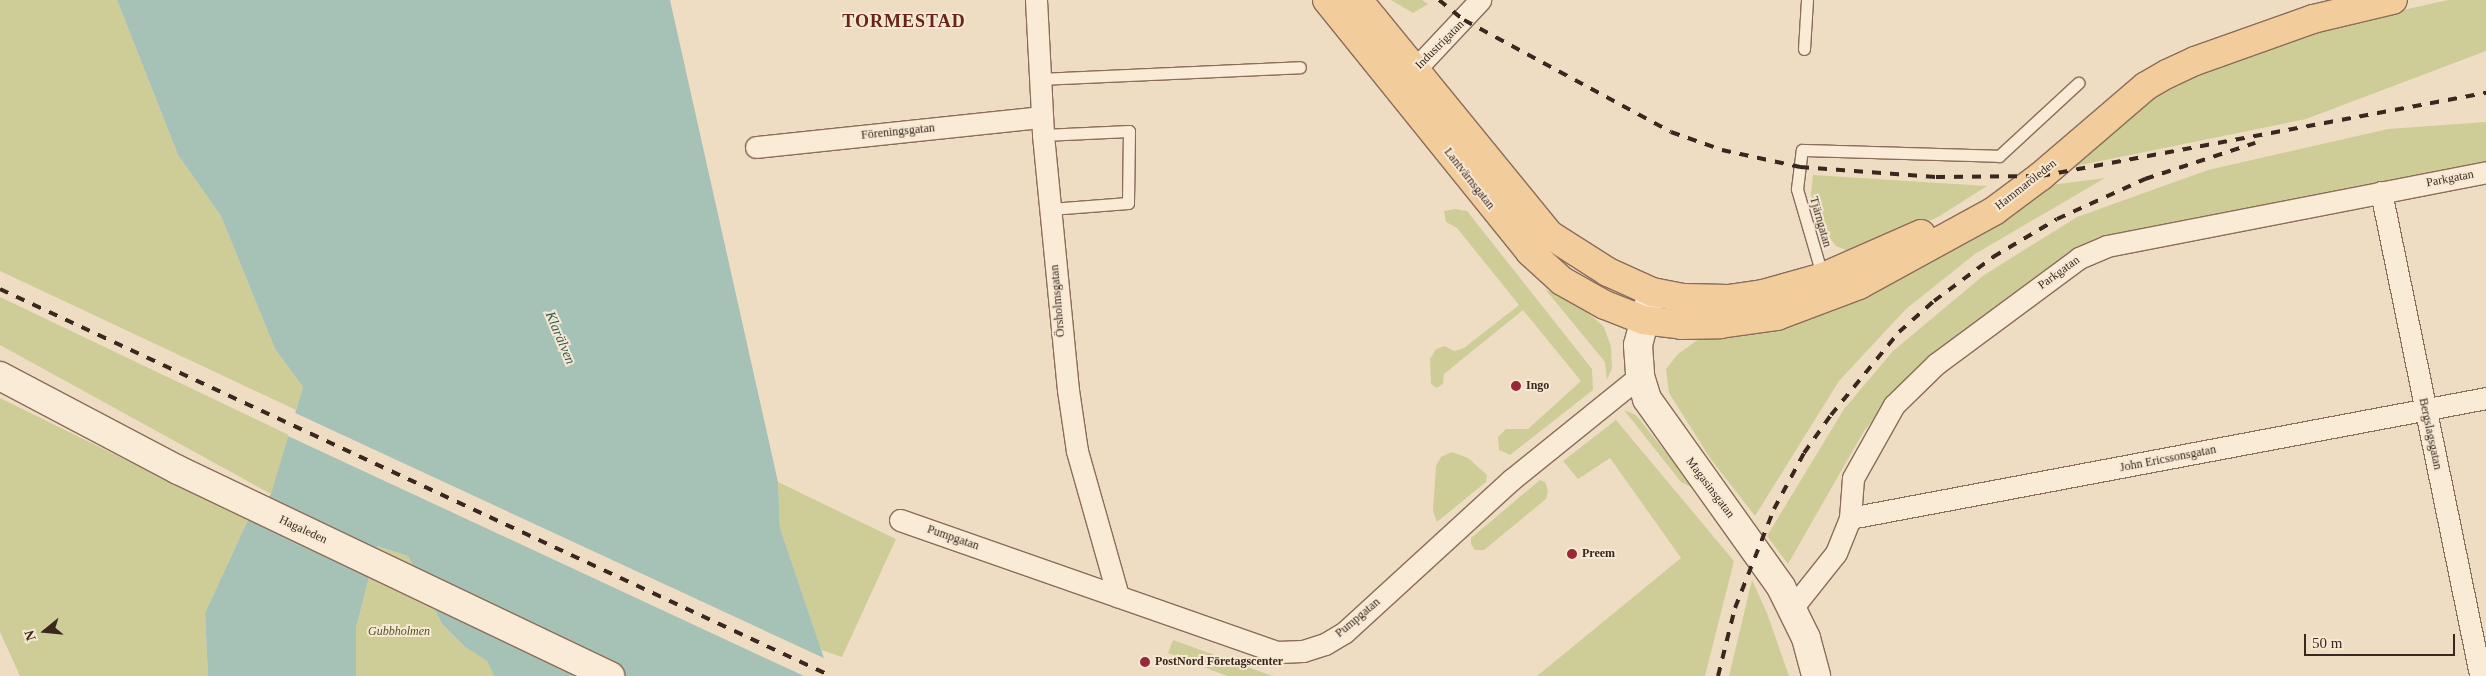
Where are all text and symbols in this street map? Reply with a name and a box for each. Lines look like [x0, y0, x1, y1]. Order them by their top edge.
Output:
district label: TORMESTAD [841, 10, 967, 32]
street label: Industrigatan [1413, 18, 1467, 72]
street label: Föreningsgatan [860, 121, 936, 143]
street label: Lantvärnsgatan [1441, 145, 1497, 213]
street label: Hammaröleden [1992, 157, 2060, 213]
street label: Parkgatan [2425, 167, 2475, 191]
street label: Tjärngatan [1806, 195, 1834, 249]
street label: Parkgatan [2035, 253, 2083, 293]
street label: Örsholmsgatan [1048, 264, 1068, 338]
water label: Klarälven [541, 309, 579, 367]
place label: Ingo [1526, 379, 1549, 393]
marker: Ingo [1510, 380, 1522, 392]
street label: Bergslagsgatan [2415, 397, 2445, 471]
street label: John Ericssonsgatan [2119, 443, 2217, 475]
street label: Magasinsgatan [1683, 455, 1737, 521]
street label: Hagaleden [277, 513, 329, 547]
street label: Pumpgatan [925, 522, 981, 554]
place label: Preem [1582, 547, 1615, 561]
marker: Preem [1566, 548, 1578, 560]
street label: Pumpgatan [1333, 595, 1383, 641]
north arrow [20, 606, 70, 656]
scale bar [2306, 624, 2457, 656]
park label: Gubbholmen [368, 625, 430, 639]
text: N [22, 628, 39, 643]
text: 50 m [2312, 635, 2342, 651]
place label: PostNord Företagscenter [1155, 655, 1283, 669]
marker: PostNord Företagscenter [1139, 656, 1151, 668]

